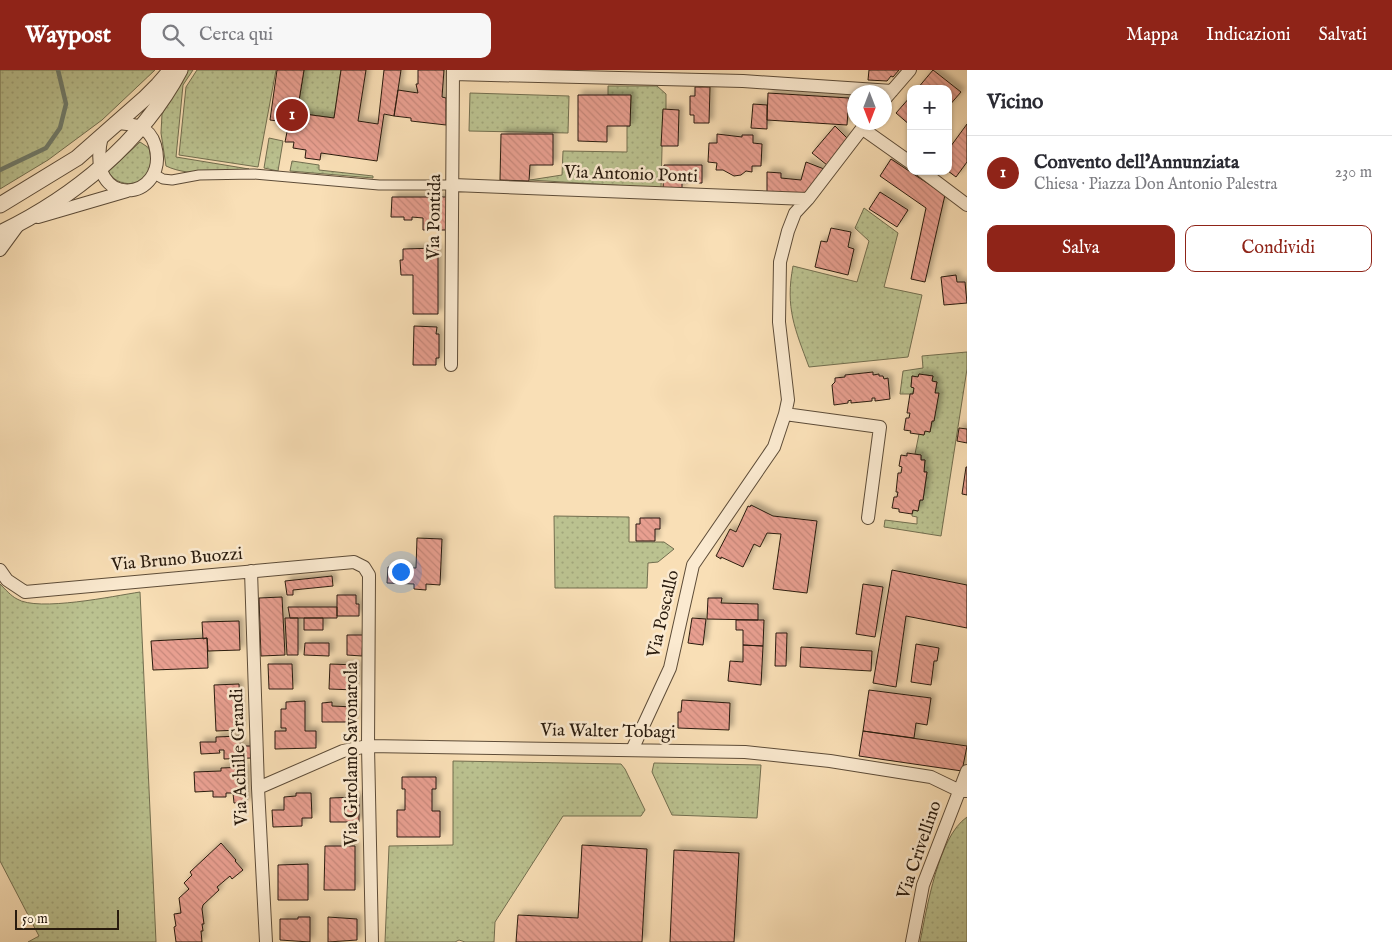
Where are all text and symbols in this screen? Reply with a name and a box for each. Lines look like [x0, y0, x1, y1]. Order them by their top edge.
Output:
search box [141, 13, 491, 58]
text: Waypost [25, 20, 111, 51]
icon: search [159, 21, 187, 49]
text: Cerca qui [199, 23, 273, 47]
text: Mappa [1126, 24, 1178, 47]
text: Indicazioni [1206, 24, 1291, 47]
text: Salvati [1319, 24, 1367, 47]
north arrow [847, 85, 892, 130]
map controls [907, 85, 952, 175]
button: + [907, 85, 952, 130]
text: Vicino [987, 89, 1043, 116]
pin: 1 [276, 96, 308, 134]
button: − [907, 130, 952, 175]
text: Convento dell'Annunziata [1034, 151, 1239, 175]
street label: Via Antonio Ponti [563, 161, 699, 189]
text: 1 [1000, 163, 1006, 183]
text: 230 m [1335, 163, 1372, 183]
street label: Via Pontida [423, 174, 447, 261]
text: Chiesa · Piazza Don Antonio Palestra [1034, 175, 1277, 195]
button: Salva [987, 225, 1175, 272]
button: Condividi [1185, 225, 1372, 272]
street label: Via Bruno Buozzi [109, 543, 244, 577]
your location [388, 559, 414, 585]
street label: Via Poscallo [643, 568, 685, 661]
street label: Via Girolamo Savonarola [341, 662, 364, 847]
street label: Via Achille Grandi [226, 688, 254, 827]
street label: Via Walter Tobagi [539, 719, 676, 745]
street label: Via Crivellino [892, 798, 948, 903]
scale bar [15, 907, 119, 930]
text: 50 m [22, 910, 48, 928]

